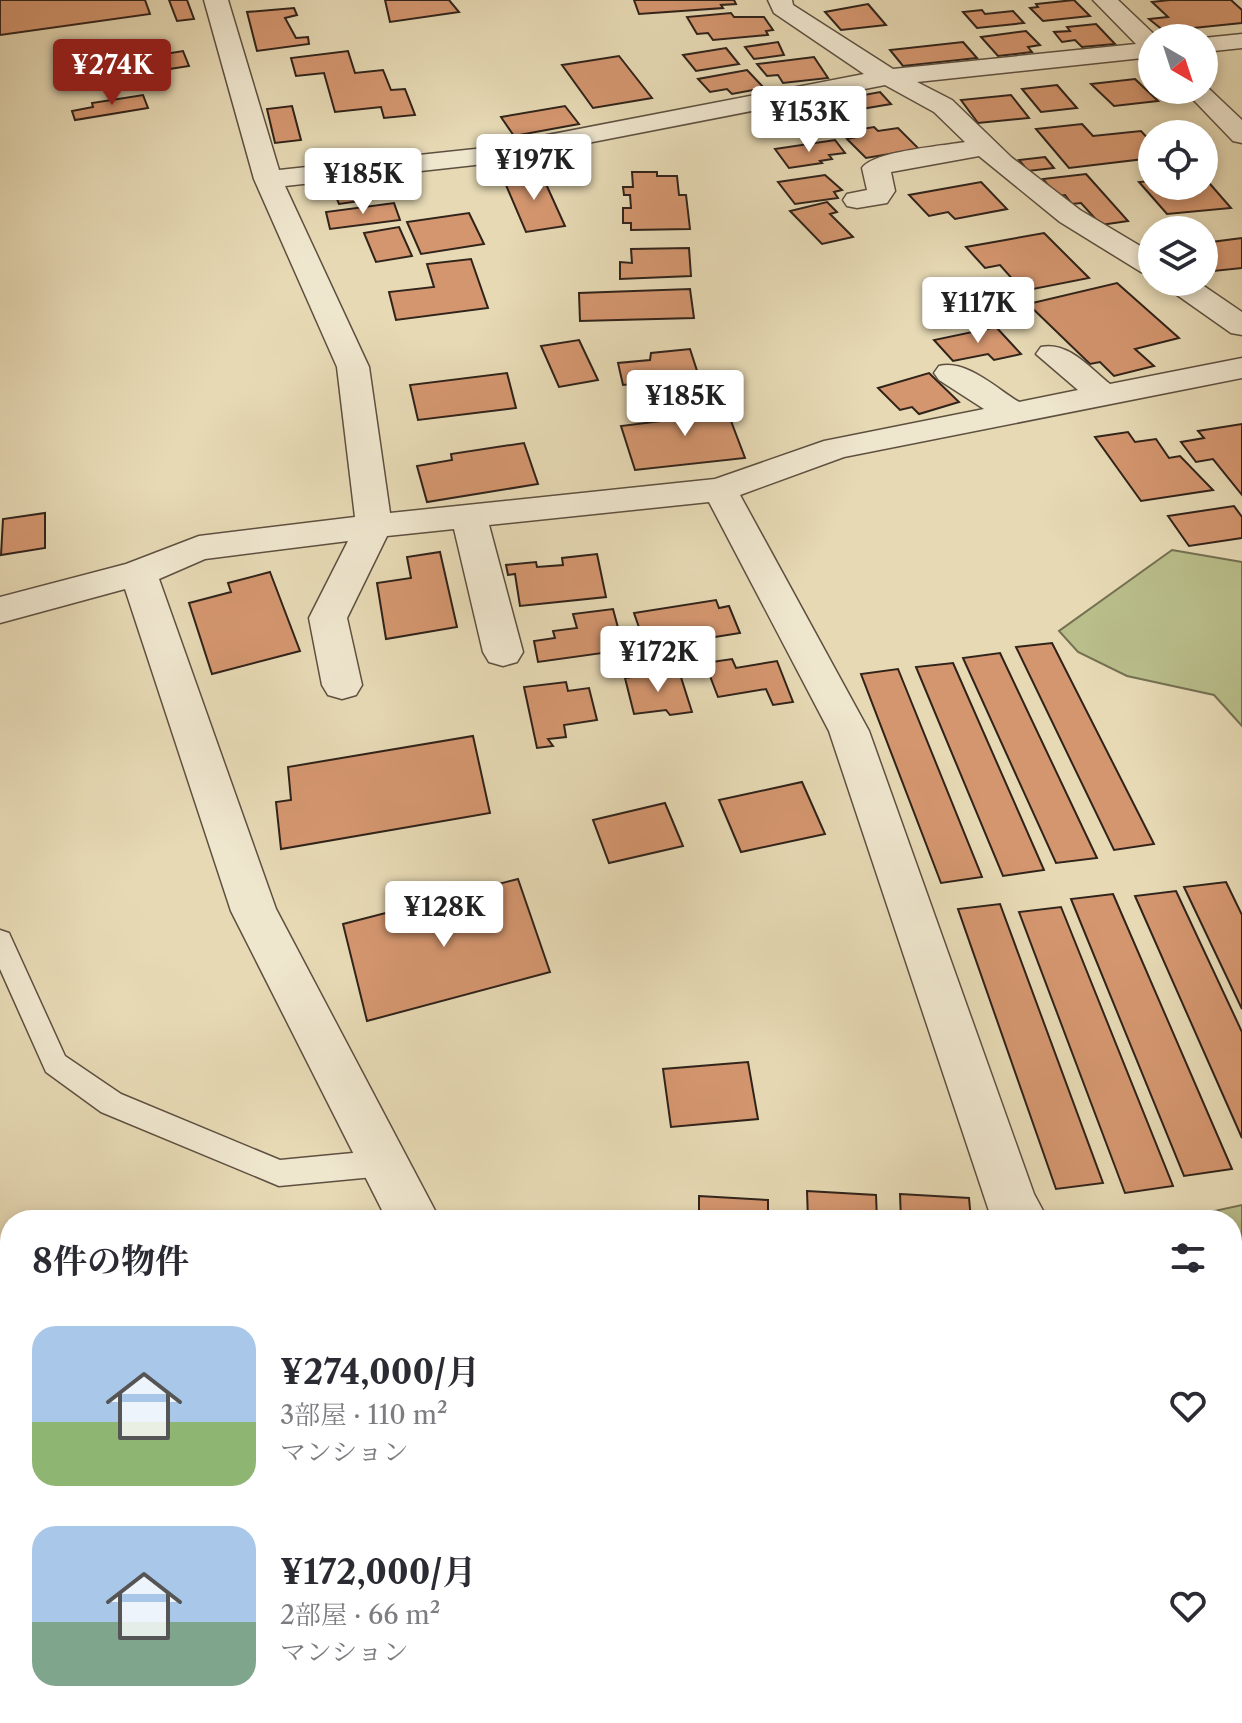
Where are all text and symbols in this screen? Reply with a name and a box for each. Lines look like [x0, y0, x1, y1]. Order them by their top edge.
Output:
north arrow [1138, 24, 1218, 104]
map controls [1138, 24, 1218, 296]
pin: ¥274K [56, 39, 168, 107]
text: ¥274K [71, 49, 153, 81]
pin: ¥153K [753, 86, 865, 154]
text: ¥153K [769, 96, 849, 128]
button: locate [1138, 120, 1218, 200]
pin: ¥197K [478, 134, 590, 202]
text: ¥197K [494, 144, 574, 176]
pin: ¥185K [307, 148, 419, 216]
text: ¥185K [323, 158, 403, 190]
button: layers [1138, 216, 1218, 296]
pin: ¥117K [922, 277, 1034, 345]
text: ¥117K [940, 287, 1016, 319]
pin: ¥185K [629, 370, 741, 438]
text: ¥185K [645, 380, 725, 412]
pin: ¥172K [602, 626, 714, 694]
text: ¥172K [618, 636, 698, 668]
pin: ¥128K [388, 881, 500, 949]
text: ¥128K [403, 891, 485, 923]
icon: filters [1166, 1236, 1210, 1280]
text: 8件の物件 [32, 1240, 189, 1282]
text: ¥274,000/月 [280, 1351, 480, 1393]
icon: home [96, 1358, 192, 1454]
icon: heart [1166, 1384, 1210, 1428]
text: 3部屋 · 110 m² [280, 1399, 448, 1431]
text: マンション [280, 1436, 409, 1468]
text: ¥172,000/月 [280, 1551, 476, 1593]
icon: home [96, 1558, 192, 1654]
icon: heart [1166, 1584, 1210, 1628]
text: 2部屋 · 66 m² [280, 1599, 440, 1631]
text: マンション [280, 1636, 409, 1668]

